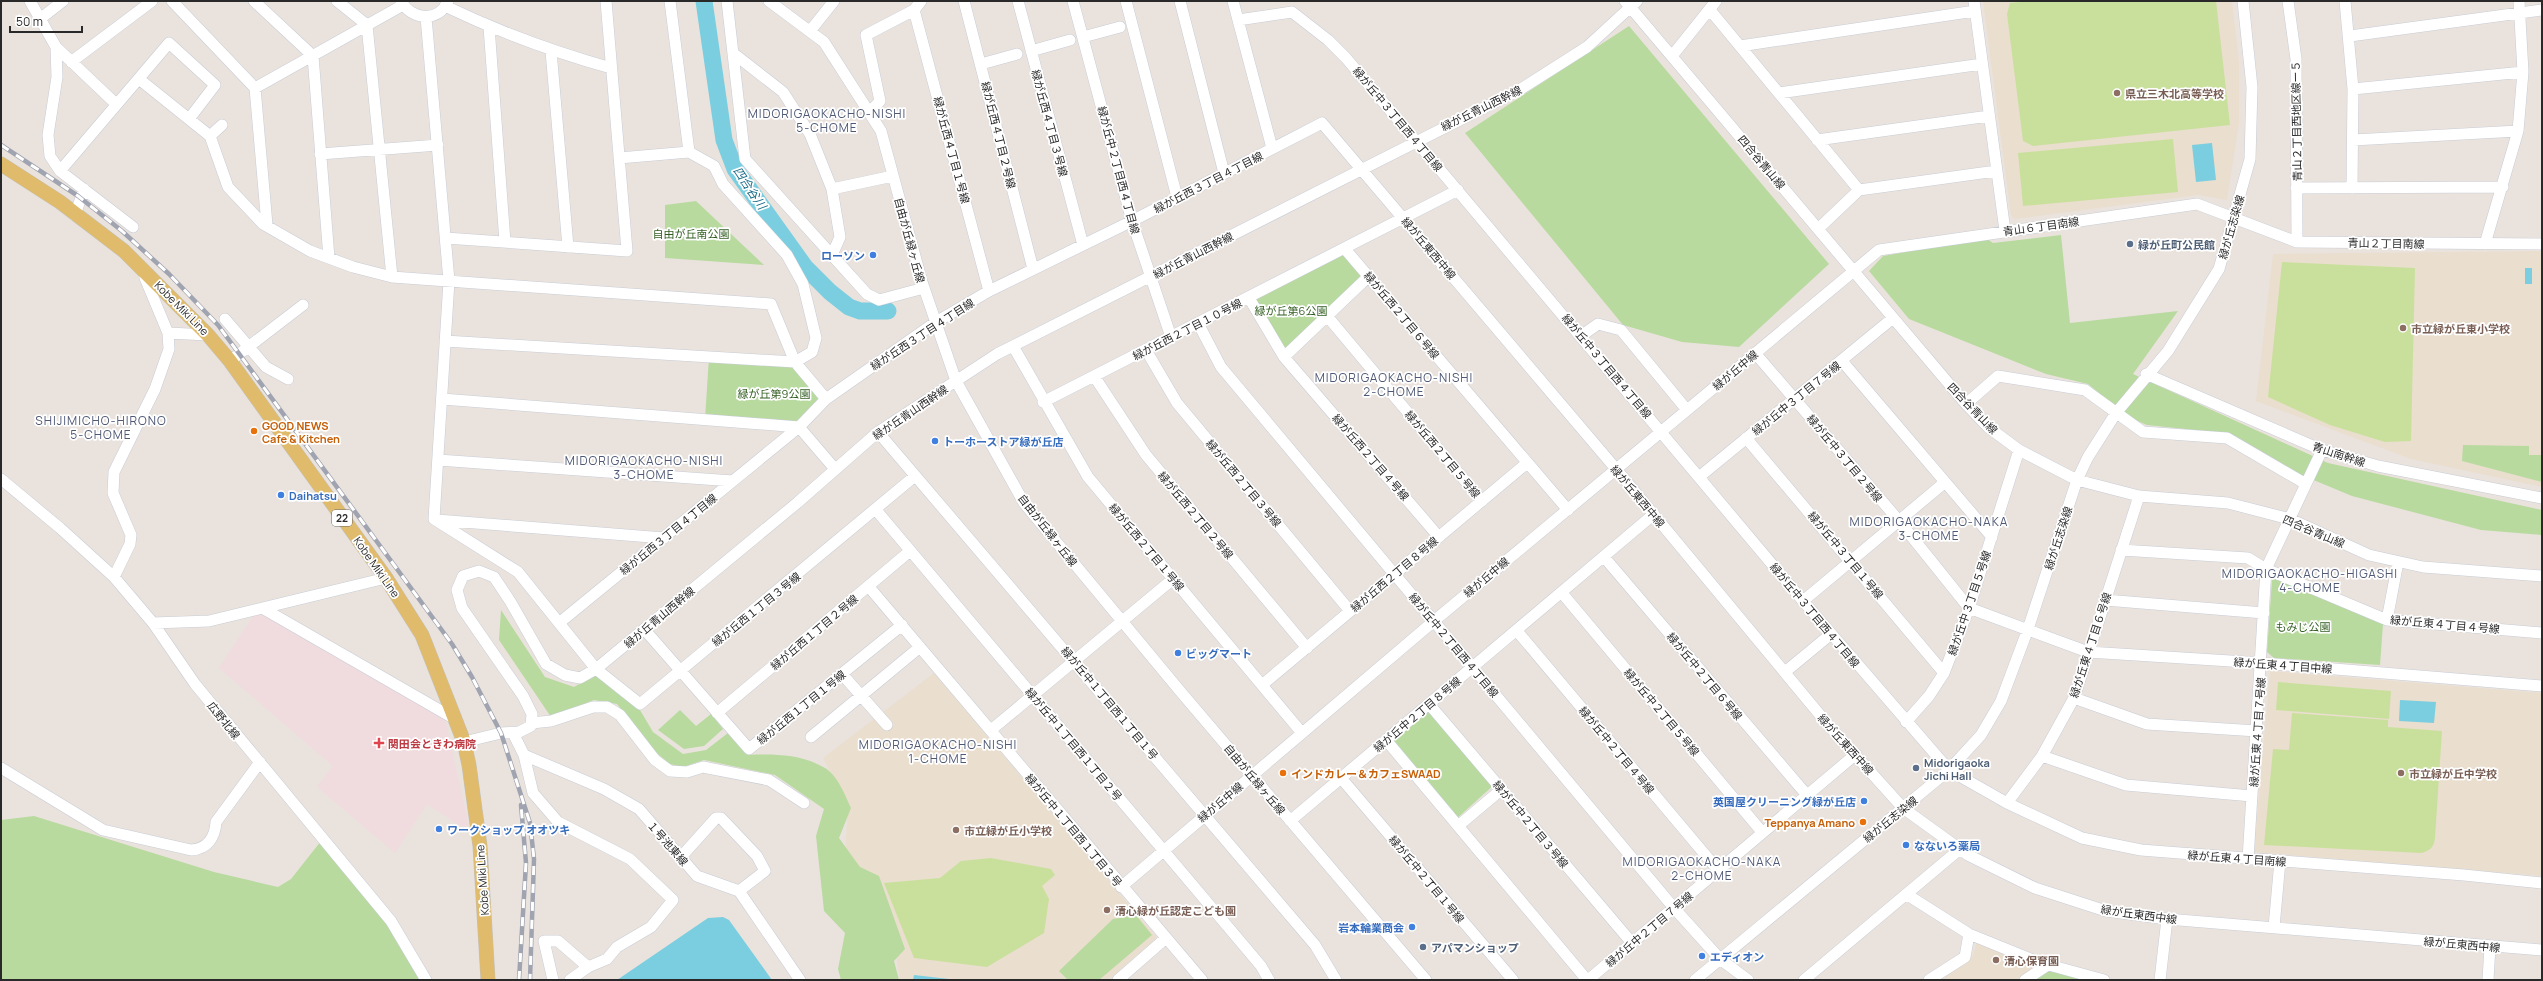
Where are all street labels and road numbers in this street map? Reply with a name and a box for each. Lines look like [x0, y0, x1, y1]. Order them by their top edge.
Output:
street label: 青山２丁目西地区線ー５ [2287, 60, 2305, 182]
street label: 緑が丘中３丁目西４丁目線 [1350, 64, 1446, 174]
street label: 緑が丘西４丁目３号線 [1029, 68, 1071, 178]
street label: 緑が丘西４丁目２号線 [978, 80, 1020, 190]
street label: 緑が丘青山西幹線 [1438, 82, 1524, 134]
street label: 緑が丘西４丁目１号線 [931, 95, 973, 205]
street label: 緑が丘中２丁目西４丁目線 [1095, 104, 1143, 236]
street label: 四合谷青山線 [1735, 132, 1789, 192]
street label: 緑が丘西３丁目４丁目線 [1151, 148, 1265, 216]
street label: 緑が丘志染線 [2215, 193, 2247, 261]
street label: 自由が丘緑ヶ丘線 [891, 196, 929, 284]
street label: 青山６丁目南線 [2002, 213, 2080, 239]
street label: 緑が丘東西中線 [1399, 214, 1459, 282]
street label: 緑が丘青山西幹線 [1150, 228, 1236, 282]
street label: 青山２丁目南線 [2347, 235, 2425, 251]
street label: 緑が丘西２丁目６号線 [1361, 268, 1443, 362]
street label: Kobe Miki Line [152, 278, 213, 339]
street label: 緑が丘西３丁目４丁目線 [867, 295, 977, 373]
street label: 緑が丘西２丁目１０号線 [1130, 295, 1244, 363]
street label: 緑が丘中３丁目西４丁目線 [1559, 311, 1655, 421]
street label: 緑が丘中線 [1709, 347, 1761, 393]
street label: 緑が丘中３丁目７号線 [1749, 358, 1843, 438]
street label: 四合谷青山線 [1945, 379, 2001, 437]
street label: 緑が丘青山西幹線 [869, 381, 951, 443]
street label: 緑が丘西２丁目５号線 [1402, 407, 1484, 501]
street label: 緑が丘西２丁目４号線 [1329, 411, 1413, 503]
street label: 緑が丘中３丁目２号線 [1804, 411, 1886, 505]
street label: 緑が丘西２丁目３号線 [1203, 436, 1285, 530]
street label: 青山南幹線 [2311, 438, 2367, 470]
street label: 緑が丘東西中線 [1608, 462, 1668, 530]
street label: 緑が丘西２丁目２号線 [1155, 468, 1237, 562]
street label: 緑が丘西３丁目４丁目線 [616, 490, 720, 578]
street label: 自由が丘緑ヶ丘線 [1015, 491, 1081, 569]
street label: 緑が丘西２丁目１号線 [1106, 500, 1188, 594]
street label: 緑が丘志染線 [2041, 504, 2075, 572]
street label: 緑が丘中３丁目１号線 [1805, 508, 1887, 602]
road number: 22 [332, 510, 352, 526]
street label: 四合谷青山線 [2281, 511, 2347, 551]
street label: 緑が丘西２丁目８号線 [1347, 533, 1441, 615]
street label: Kobe Miki Line [351, 534, 404, 601]
street label: 緑が丘中３丁目５号線 [1944, 549, 1994, 657]
street label: 緑が丘中線 [1460, 554, 1512, 600]
street label: 緑が丘中３丁目西４丁目線 [1767, 560, 1863, 670]
street label: 緑が丘西１丁目３号線 [709, 569, 803, 649]
street label: 緑が丘青山西幹線 [620, 583, 698, 651]
street label: 緑が丘中２丁目西４丁目線 [1406, 590, 1502, 700]
street label: 緑が丘東４丁目６号線 [2066, 590, 2114, 700]
street label: 緑が丘西１丁目２号線 [767, 591, 861, 673]
street label: 緑が丘東４丁目４号線 [2390, 612, 2500, 636]
street label: 緑が丘中２丁目６号線 [1664, 629, 1746, 723]
street label: 緑が丘中１丁目西１丁目１号 [1058, 643, 1162, 763]
street label: 緑が丘東４丁目中線 [2233, 654, 2333, 676]
street label: 緑が丘中２丁目５号線 [1621, 665, 1703, 759]
street label: 緑が丘西１丁目１号線 [754, 667, 848, 747]
street label: 緑が丘中２丁目８号線 [1370, 673, 1464, 755]
street label: 緑が丘東４丁目７号線 [2246, 677, 2268, 787]
street label: 緑が丘中１丁目西１丁目２号 [1022, 684, 1126, 804]
street label: 広野北線 [204, 698, 244, 742]
street label: 緑が丘中２丁目４号線 [1576, 703, 1658, 797]
street label: 緑が丘東西中線 [1815, 710, 1877, 778]
street label: 自由が丘緑ヶ丘線 [1221, 740, 1289, 818]
street label: 緑が丘中１丁目西１丁目３号 [1022, 770, 1126, 890]
street label: 緑が丘中２丁目３号線 [1490, 777, 1572, 871]
street label: 緑が丘中線 [1194, 779, 1246, 825]
street label: 緑が丘志染線 [1860, 792, 1920, 846]
street label: １号池東線 [644, 817, 692, 869]
street label: 緑が丘中２丁目１号線 [1386, 832, 1468, 926]
street label: Kobe Miki Line [472, 844, 492, 916]
street label: 緑が丘東４丁目南線 [2187, 847, 2287, 869]
street label: 緑が丘中２丁目７号線 [1602, 888, 1696, 970]
street label: 緑が丘東西中線 [2100, 901, 2178, 927]
street label: 緑が丘東西中線 [2423, 933, 2501, 955]

